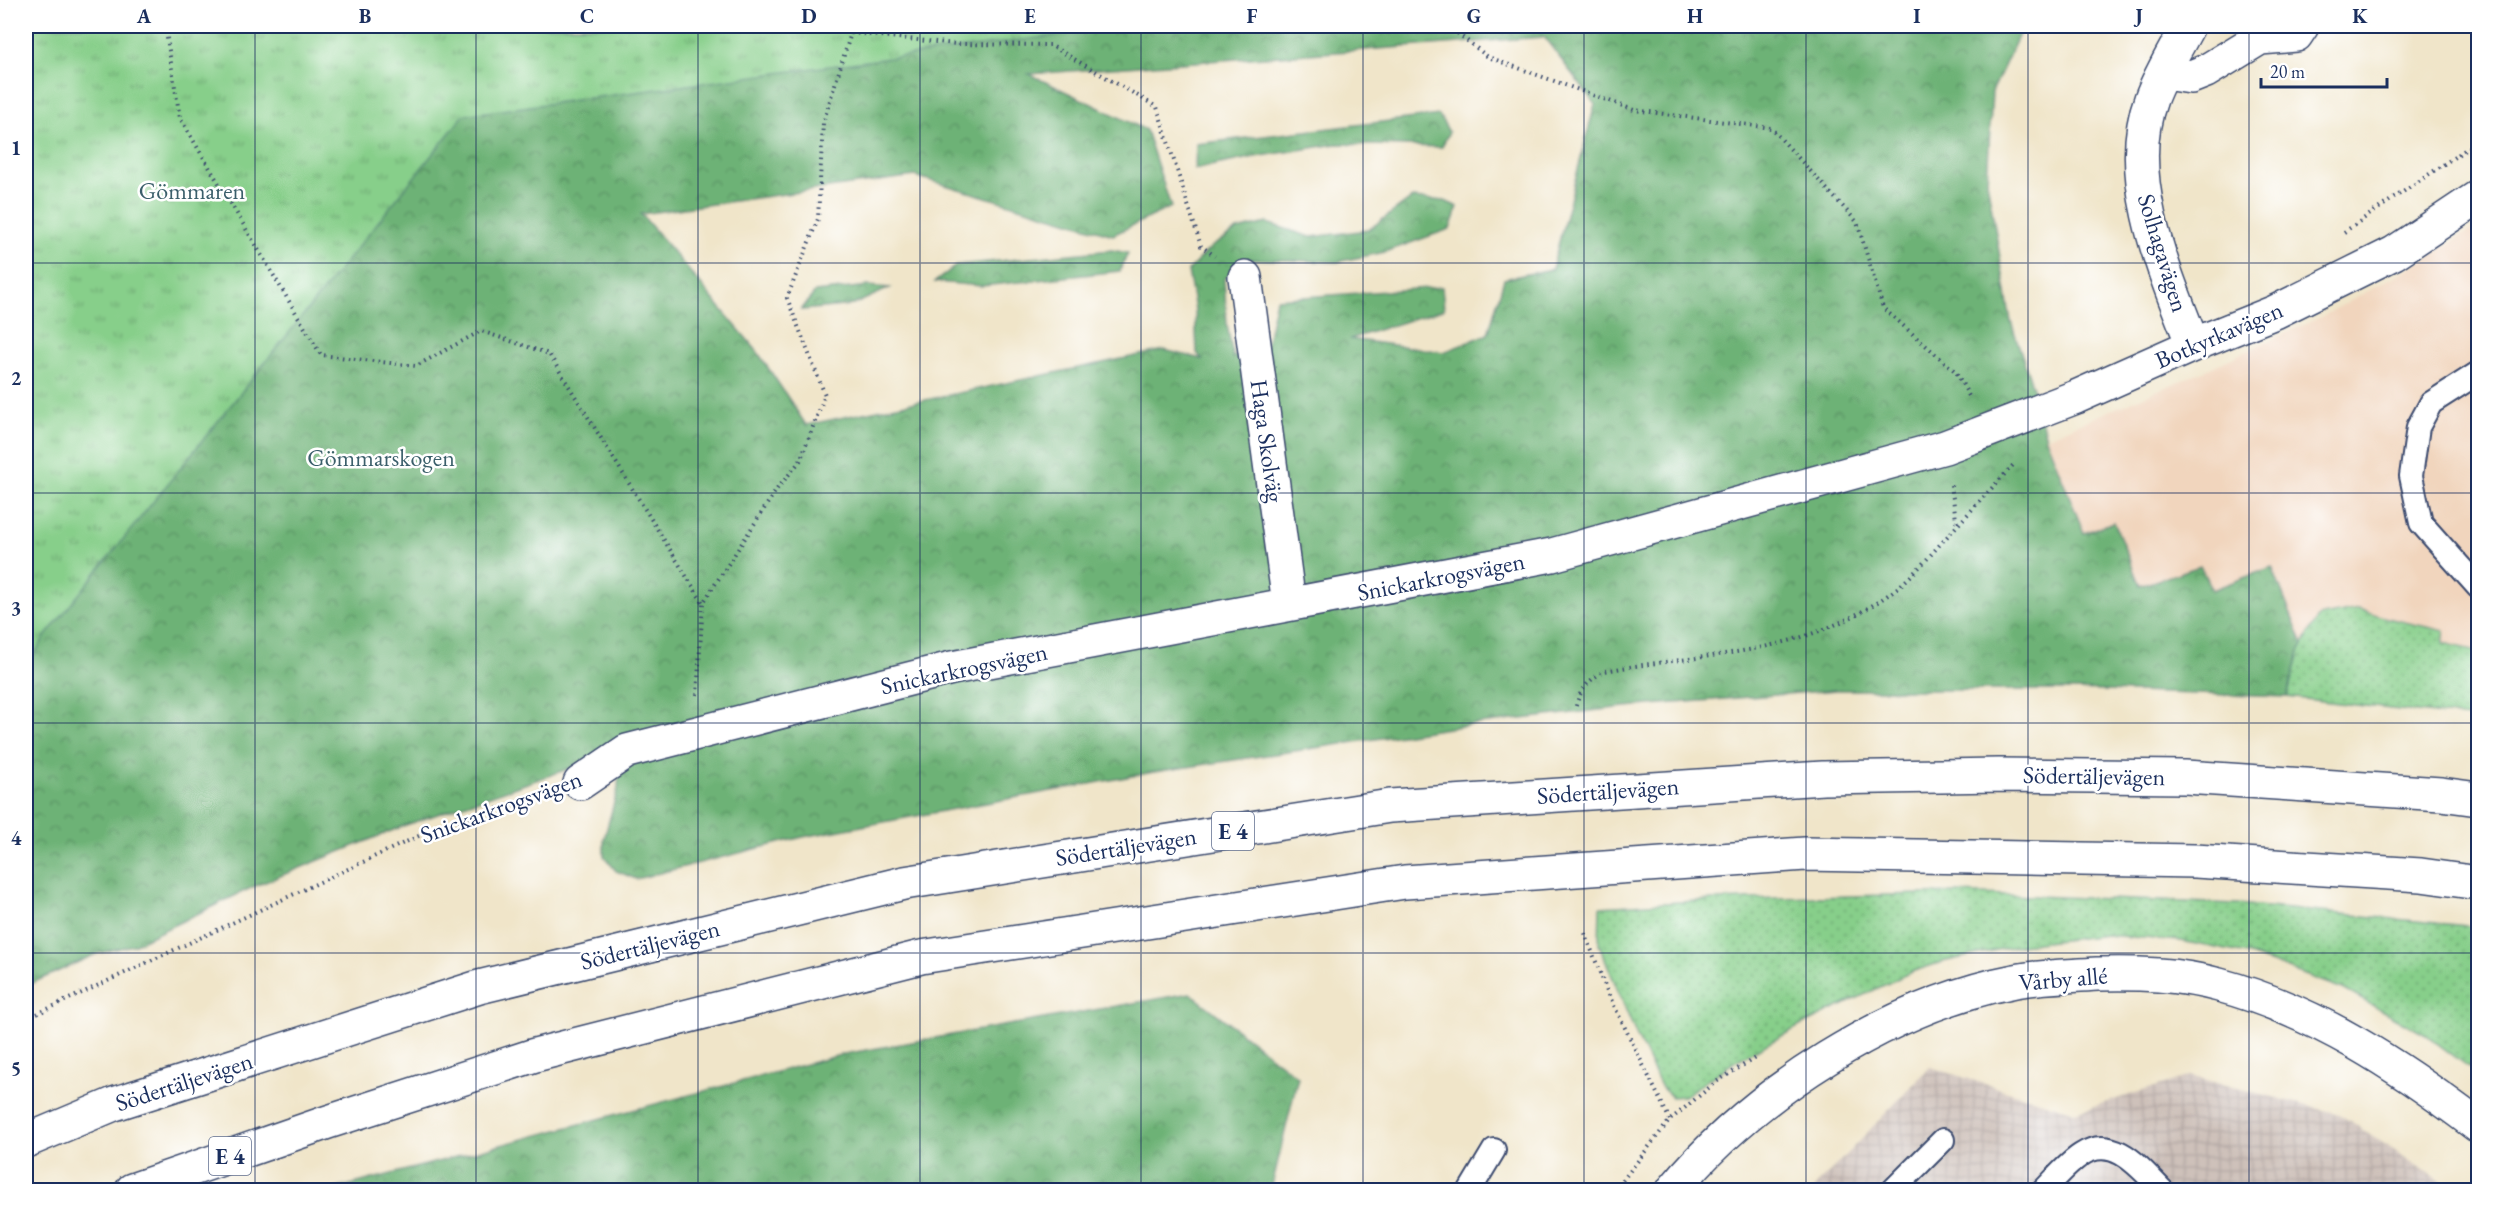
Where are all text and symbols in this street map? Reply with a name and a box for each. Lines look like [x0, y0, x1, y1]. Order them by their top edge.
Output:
text: A [136, 3, 152, 29]
text: B [359, 3, 371, 29]
text: C [580, 3, 594, 29]
text: D [801, 3, 817, 29]
text: E [1024, 3, 1036, 29]
text: F [1247, 3, 1258, 29]
text: G [1467, 3, 1481, 29]
text: H [1687, 3, 1703, 29]
text: I [1913, 3, 1921, 29]
text: J [2133, 3, 2143, 29]
text: K [2352, 3, 2368, 29]
scale bar [2261, 51, 2387, 89]
text: 20 m [2270, 60, 2305, 83]
text: 1 [11, 135, 21, 161]
park label: Gömmaren [139, 175, 245, 206]
street label: Solhagavägen [2131, 190, 2196, 316]
street label: Botkyrkavägen [2150, 294, 2288, 375]
text: 2 [11, 365, 22, 391]
street label: Haga Skolväg [1244, 378, 1292, 505]
park label: Gömmarskogen [307, 442, 455, 473]
street label: Snickarkrogsvägen [1355, 545, 1528, 608]
text: 3 [11, 595, 21, 621]
street label: Snickarkrogsvägen [878, 636, 1051, 701]
street label: Södertäljevägen [2023, 759, 2166, 792]
street label: Snickarkrogsvägen [416, 763, 586, 850]
street label: Södertäljevägen [1536, 770, 1680, 811]
road number: E 4 [1212, 812, 1254, 850]
street label: Södertäljevägen [1053, 820, 1199, 873]
text: 4 [11, 825, 22, 851]
street label: Södertäljevägen [577, 912, 723, 977]
street label: Vårby allé [2017, 959, 2109, 998]
street label: Södertäljevägen [111, 1045, 257, 1118]
text: 5 [11, 1055, 21, 1081]
road number: E 4 [209, 1137, 251, 1175]

